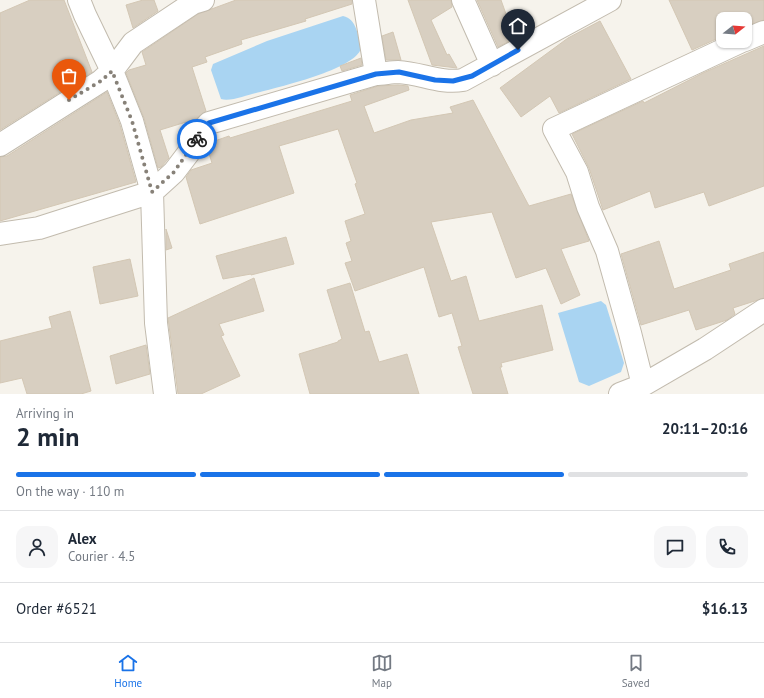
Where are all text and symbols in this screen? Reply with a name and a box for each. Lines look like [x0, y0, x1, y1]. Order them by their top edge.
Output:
pin [501, 9, 535, 50]
north arrow [716, 12, 752, 48]
map controls [716, 12, 752, 48]
icon: home [507, 15, 529, 37]
pin [52, 59, 86, 100]
icon: bag [58, 65, 80, 87]
courier [177, 119, 217, 159]
icon: bike [186, 128, 208, 150]
text: Arriving in [16, 405, 74, 422]
text: 20:11–20:16 [662, 419, 748, 438]
text: 2 min [16, 420, 79, 453]
text: On the way · 110 m [16, 483, 124, 500]
button: person [16, 526, 58, 568]
button: chat [654, 526, 696, 568]
button: phone [706, 526, 748, 568]
text: Alex [68, 529, 97, 548]
text: Courier · 4.5 [68, 548, 135, 565]
text: Order #6521 [16, 599, 97, 618]
text: $16.13 [702, 599, 748, 618]
tab: Home [114, 652, 142, 690]
tab: Map [371, 652, 393, 690]
tab: Saved [622, 652, 650, 690]

